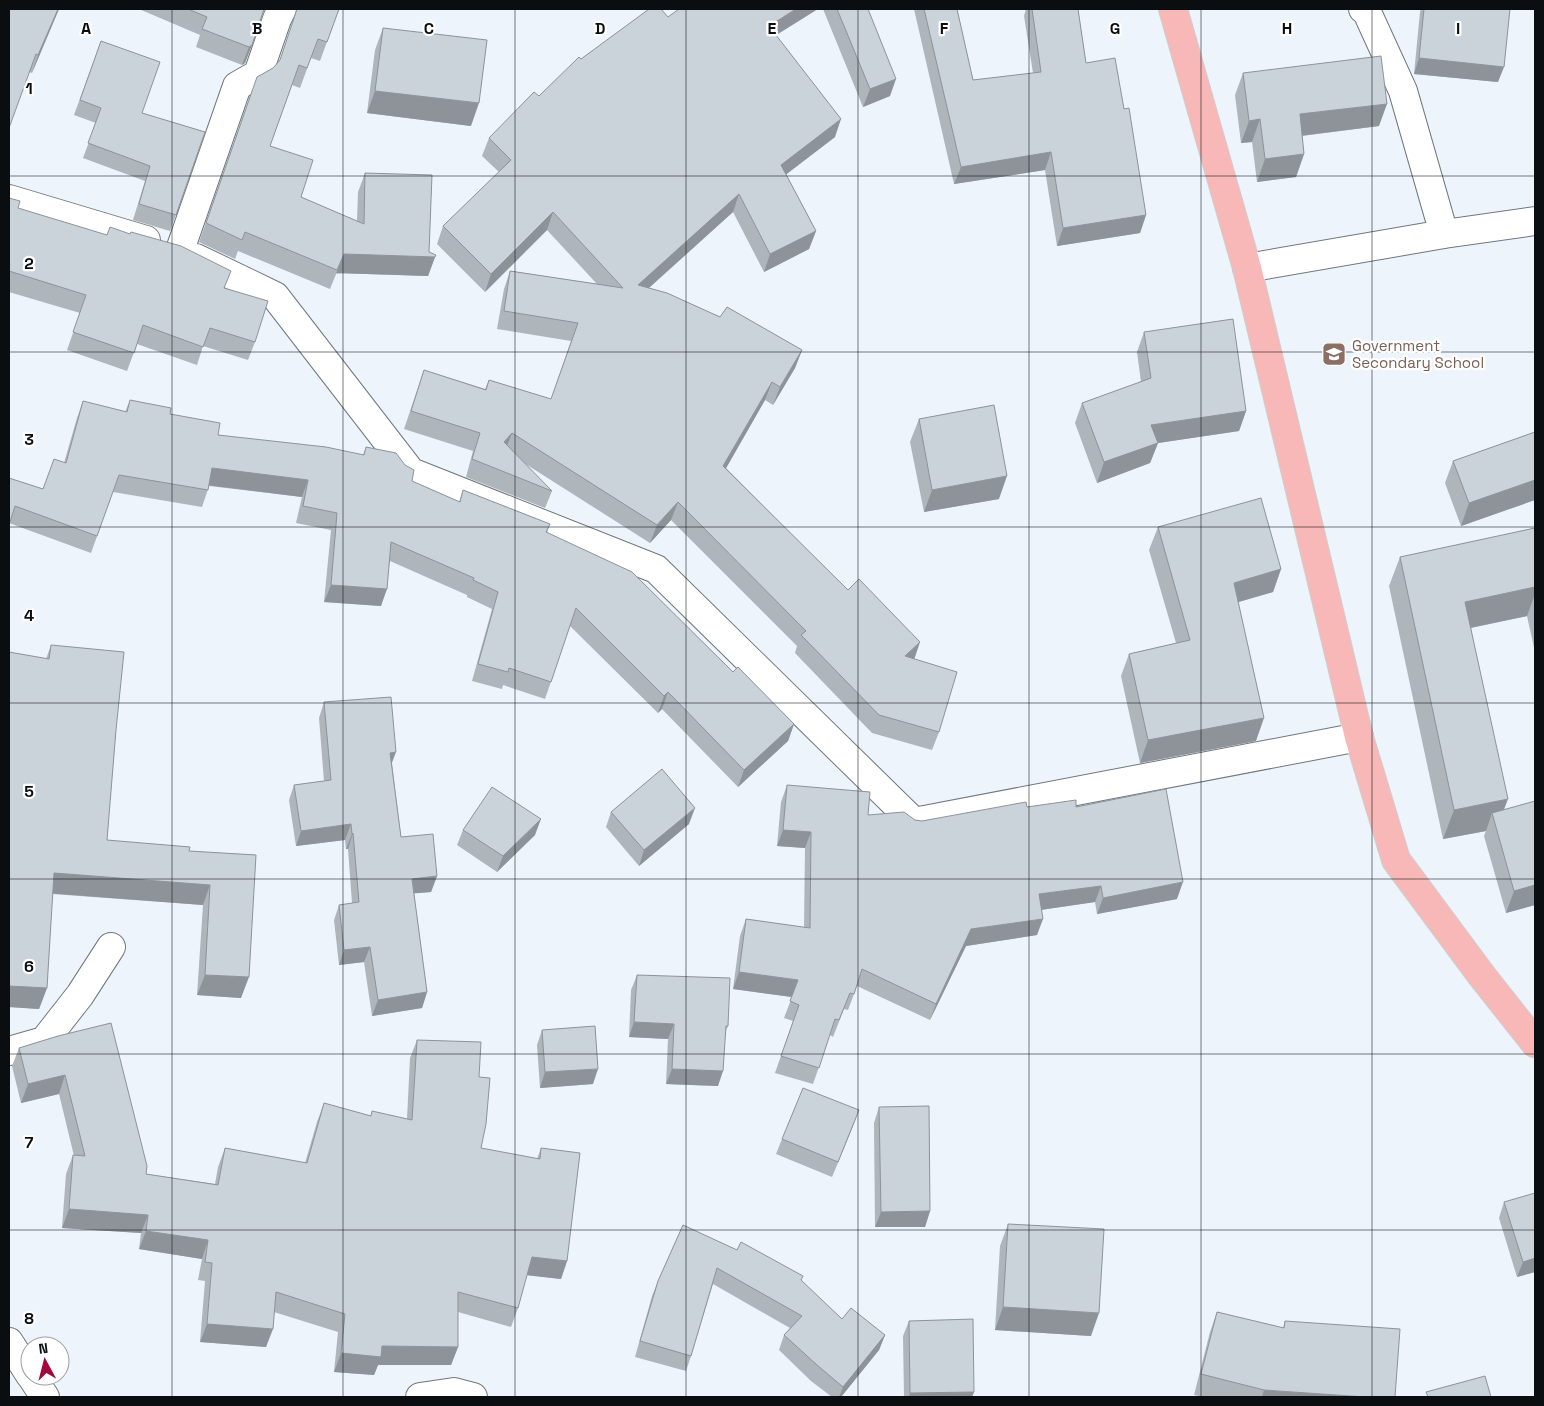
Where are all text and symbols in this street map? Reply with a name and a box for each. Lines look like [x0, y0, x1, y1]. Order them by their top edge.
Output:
text: A [81, 18, 91, 39]
text: B [252, 18, 262, 39]
text: C [424, 18, 434, 39]
text: D [595, 18, 605, 39]
text: E [768, 18, 777, 39]
text: F [940, 18, 949, 39]
text: G [1110, 18, 1120, 39]
text: H [1282, 18, 1292, 39]
text: I [1456, 18, 1460, 39]
text: 1 [25, 78, 33, 99]
text: 2 [24, 253, 34, 274]
place label: Government Secondary School [1352, 336, 1484, 372]
school or university icon: Government Secondary School [1321, 341, 1347, 367]
text: 3 [24, 429, 34, 450]
text: 4 [24, 605, 34, 626]
text: 5 [24, 781, 34, 802]
text: 6 [24, 956, 34, 977]
text: 7 [25, 1132, 34, 1153]
text: 8 [24, 1308, 34, 1329]
north arrow [20, 1336, 70, 1386]
text: N [38, 1339, 49, 1358]

